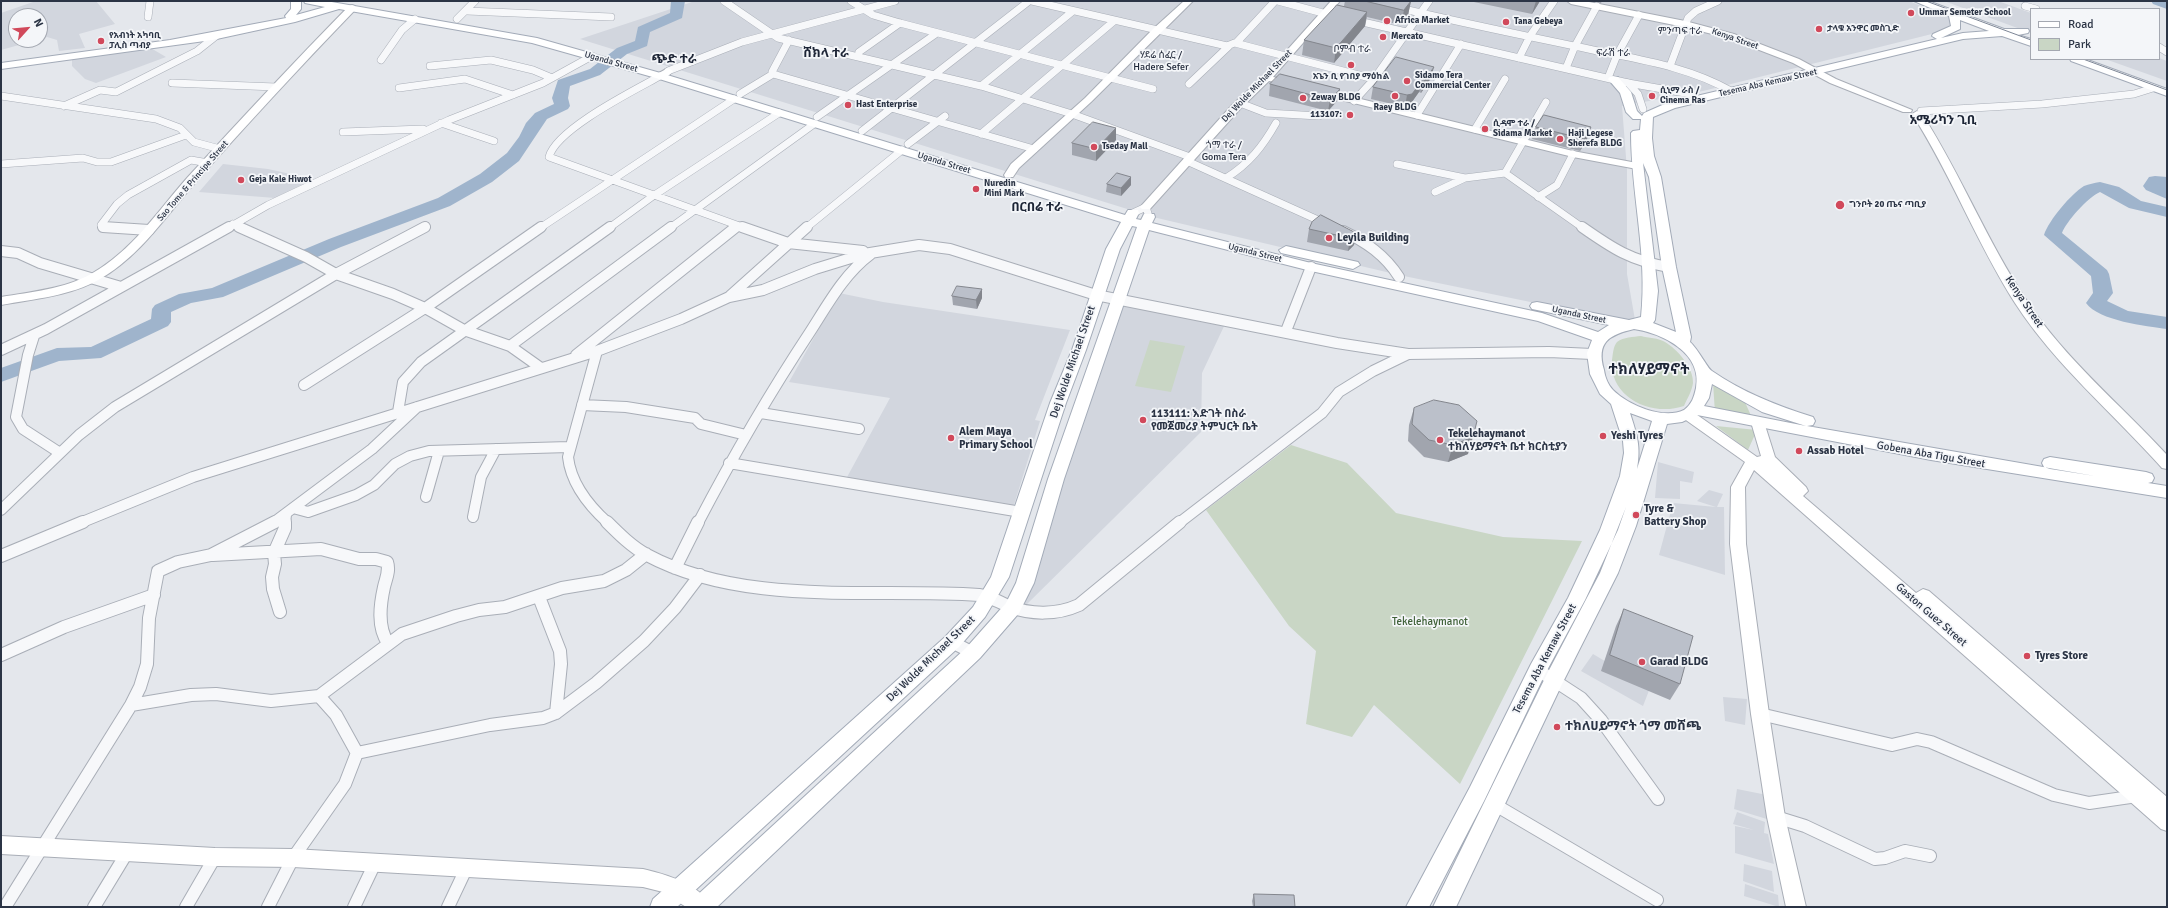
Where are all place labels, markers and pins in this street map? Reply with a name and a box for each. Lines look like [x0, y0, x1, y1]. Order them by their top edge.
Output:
marker: Ummar Semeter School [1906, 8, 1916, 18]
place label: Ummar Semeter School [1919, 8, 2011, 18]
marker: Africa Market [1382, 16, 1392, 26]
place label: Africa Market [1395, 16, 1449, 26]
marker: Tana Gebeya [1501, 17, 1511, 27]
place label: Tana Gebeya [1514, 17, 1563, 27]
marker: ታላቁ አንዋር መስጊድ [1814, 24, 1824, 34]
place label: ታላቁ አንዋር መስጊድ [1827, 24, 1899, 34]
place label: የአብነት አካባቢ ፓሊስ ጣብያ [109, 31, 161, 52]
marker: Mercato [1378, 32, 1388, 42]
place label: Mercato [1391, 32, 1423, 42]
marker: የአብነት አካባቢ ፓሊስ ጣብያ [96, 36, 106, 46]
marker: አጌን ቢ የገበያ ማዕከል [1346, 60, 1356, 70]
place label: Sidamo Tera Commercial Center [1415, 71, 1490, 92]
place label: አጌን ቢ የገበያ ማዕከል [1313, 72, 1389, 82]
marker: Sidamo Tera Commercial Center [1402, 76, 1412, 86]
place label: ሲኒማ ራስ / Cinema Ras [1660, 86, 1706, 107]
marker: Raey BLDG [1390, 91, 1400, 101]
marker: ሲኒማ ራስ / Cinema Ras [1647, 91, 1657, 101]
marker: Zeway BLDG [1298, 93, 1308, 103]
place label: Zeway BLDG [1311, 93, 1360, 103]
marker: Hast Enterprise [843, 100, 853, 110]
place label: Hast Enterprise [856, 100, 917, 110]
place label: Raey BLDG [1373, 103, 1417, 113]
place label: 113107: [1310, 110, 1342, 120]
marker: 113107: [1345, 110, 1355, 120]
place label: ሲዳሞ ተራ / Sidama Market [1493, 119, 1552, 140]
marker: ሲዳሞ ተራ / Sidama Market [1480, 124, 1490, 134]
place label: Haji Legese Sherefa BLDG [1568, 129, 1622, 150]
marker: Haji Legese Sherefa BLDG [1555, 134, 1565, 144]
marker: Tseday Mall [1089, 142, 1099, 152]
place label: Tseday Mall [1102, 142, 1148, 152]
marker: Geja Kale Hiwot [236, 175, 246, 185]
place label: Geja Kale Hiwot [249, 175, 312, 185]
place label: Nuredin Mini Mark [984, 179, 1024, 200]
marker: Nuredin Mini Mark [971, 184, 981, 194]
marker: ግንቦት 20 ጤና ጣቢያ [1834, 199, 1846, 211]
place label: ግንቦት 20 ጤና ጣቢያ [1849, 200, 1926, 210]
place label: Leyila Building [1337, 231, 1409, 245]
marker: Leyila Building [1324, 233, 1334, 243]
place label: 113111: እድገት በስራ የመጀመሪያ ትምህርት ቤት [1151, 407, 1258, 433]
marker: 113111: እድገት በስራ የመጀመሪያ ትምህርት ቤት [1138, 415, 1148, 425]
place label: Alem Maya Primary School [959, 425, 1033, 451]
place label: Tekelehaymanot ተክለሃይማኖት ቤተ ክርስቲያን [1448, 427, 1568, 453]
place label: Yeshi Tyres [1611, 429, 1663, 443]
marker: Yeshi Tyres [1598, 431, 1608, 441]
marker: Alem Maya Primary School [946, 433, 956, 443]
marker: Tekelehaymanot ተክለሃይማኖት ቤተ ክርስቲያን [1435, 435, 1445, 445]
place label: Assab Hotel [1807, 444, 1864, 458]
marker: Assab Hotel [1794, 446, 1804, 456]
place label: Tyre & Battery Shop [1644, 502, 1706, 528]
marker: Tyre & Battery Shop [1631, 510, 1641, 520]
place label: Tyres Store [2035, 649, 2088, 663]
marker: Tyres Store [2022, 651, 2032, 661]
place label: Garad BLDG [1650, 655, 1708, 669]
marker: Garad BLDG [1637, 657, 1647, 667]
place label: ተክለሀይማኖት ጎማ መሸጫ [1565, 719, 1701, 735]
marker: ተክለሀይማኖት ጎማ መሸጫ [1552, 722, 1562, 732]

